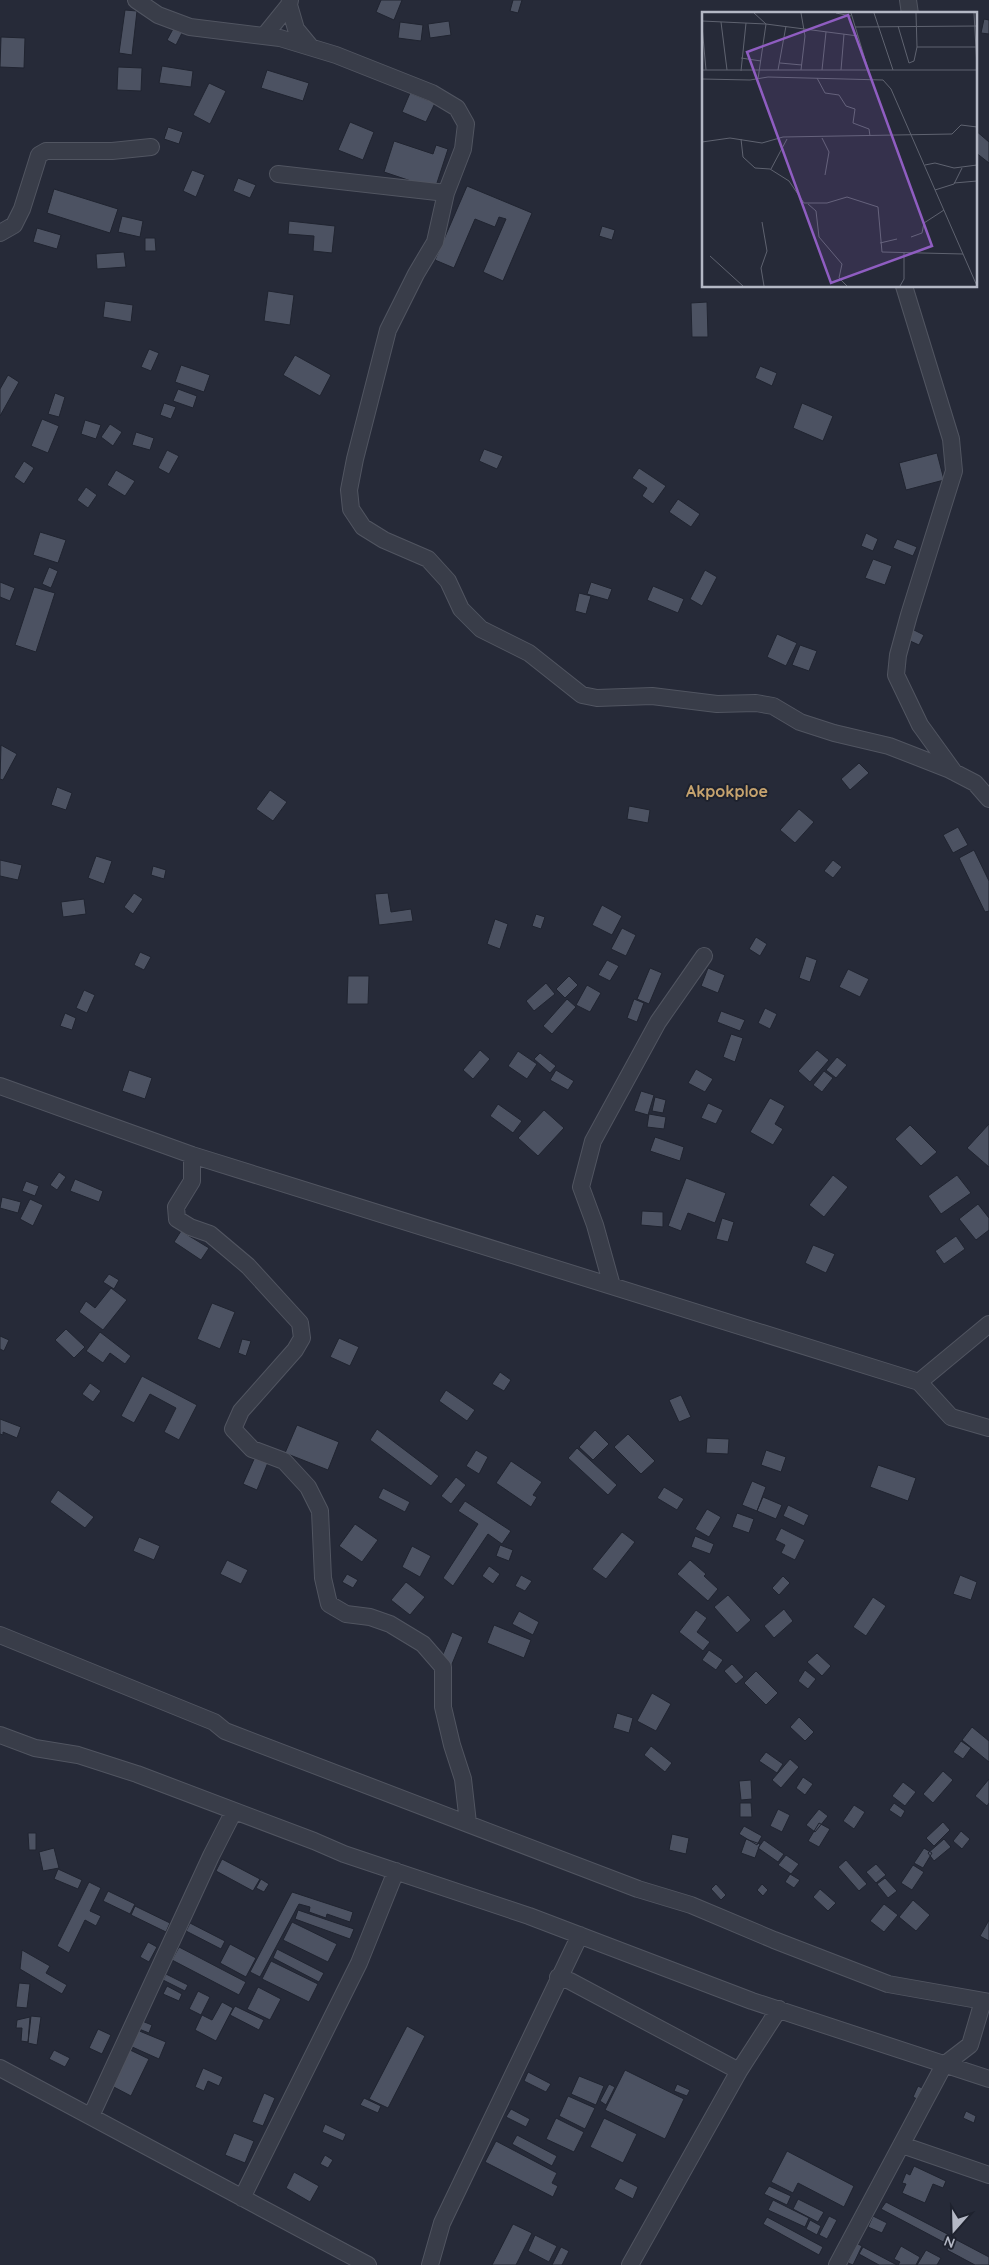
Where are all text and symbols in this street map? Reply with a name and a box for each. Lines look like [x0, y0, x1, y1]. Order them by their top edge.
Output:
inset map [702, 12, 976, 288]
district label: Akpokploe [686, 781, 768, 801]
north arrow [929, 2205, 979, 2255]
text: N [942, 2232, 957, 2252]

